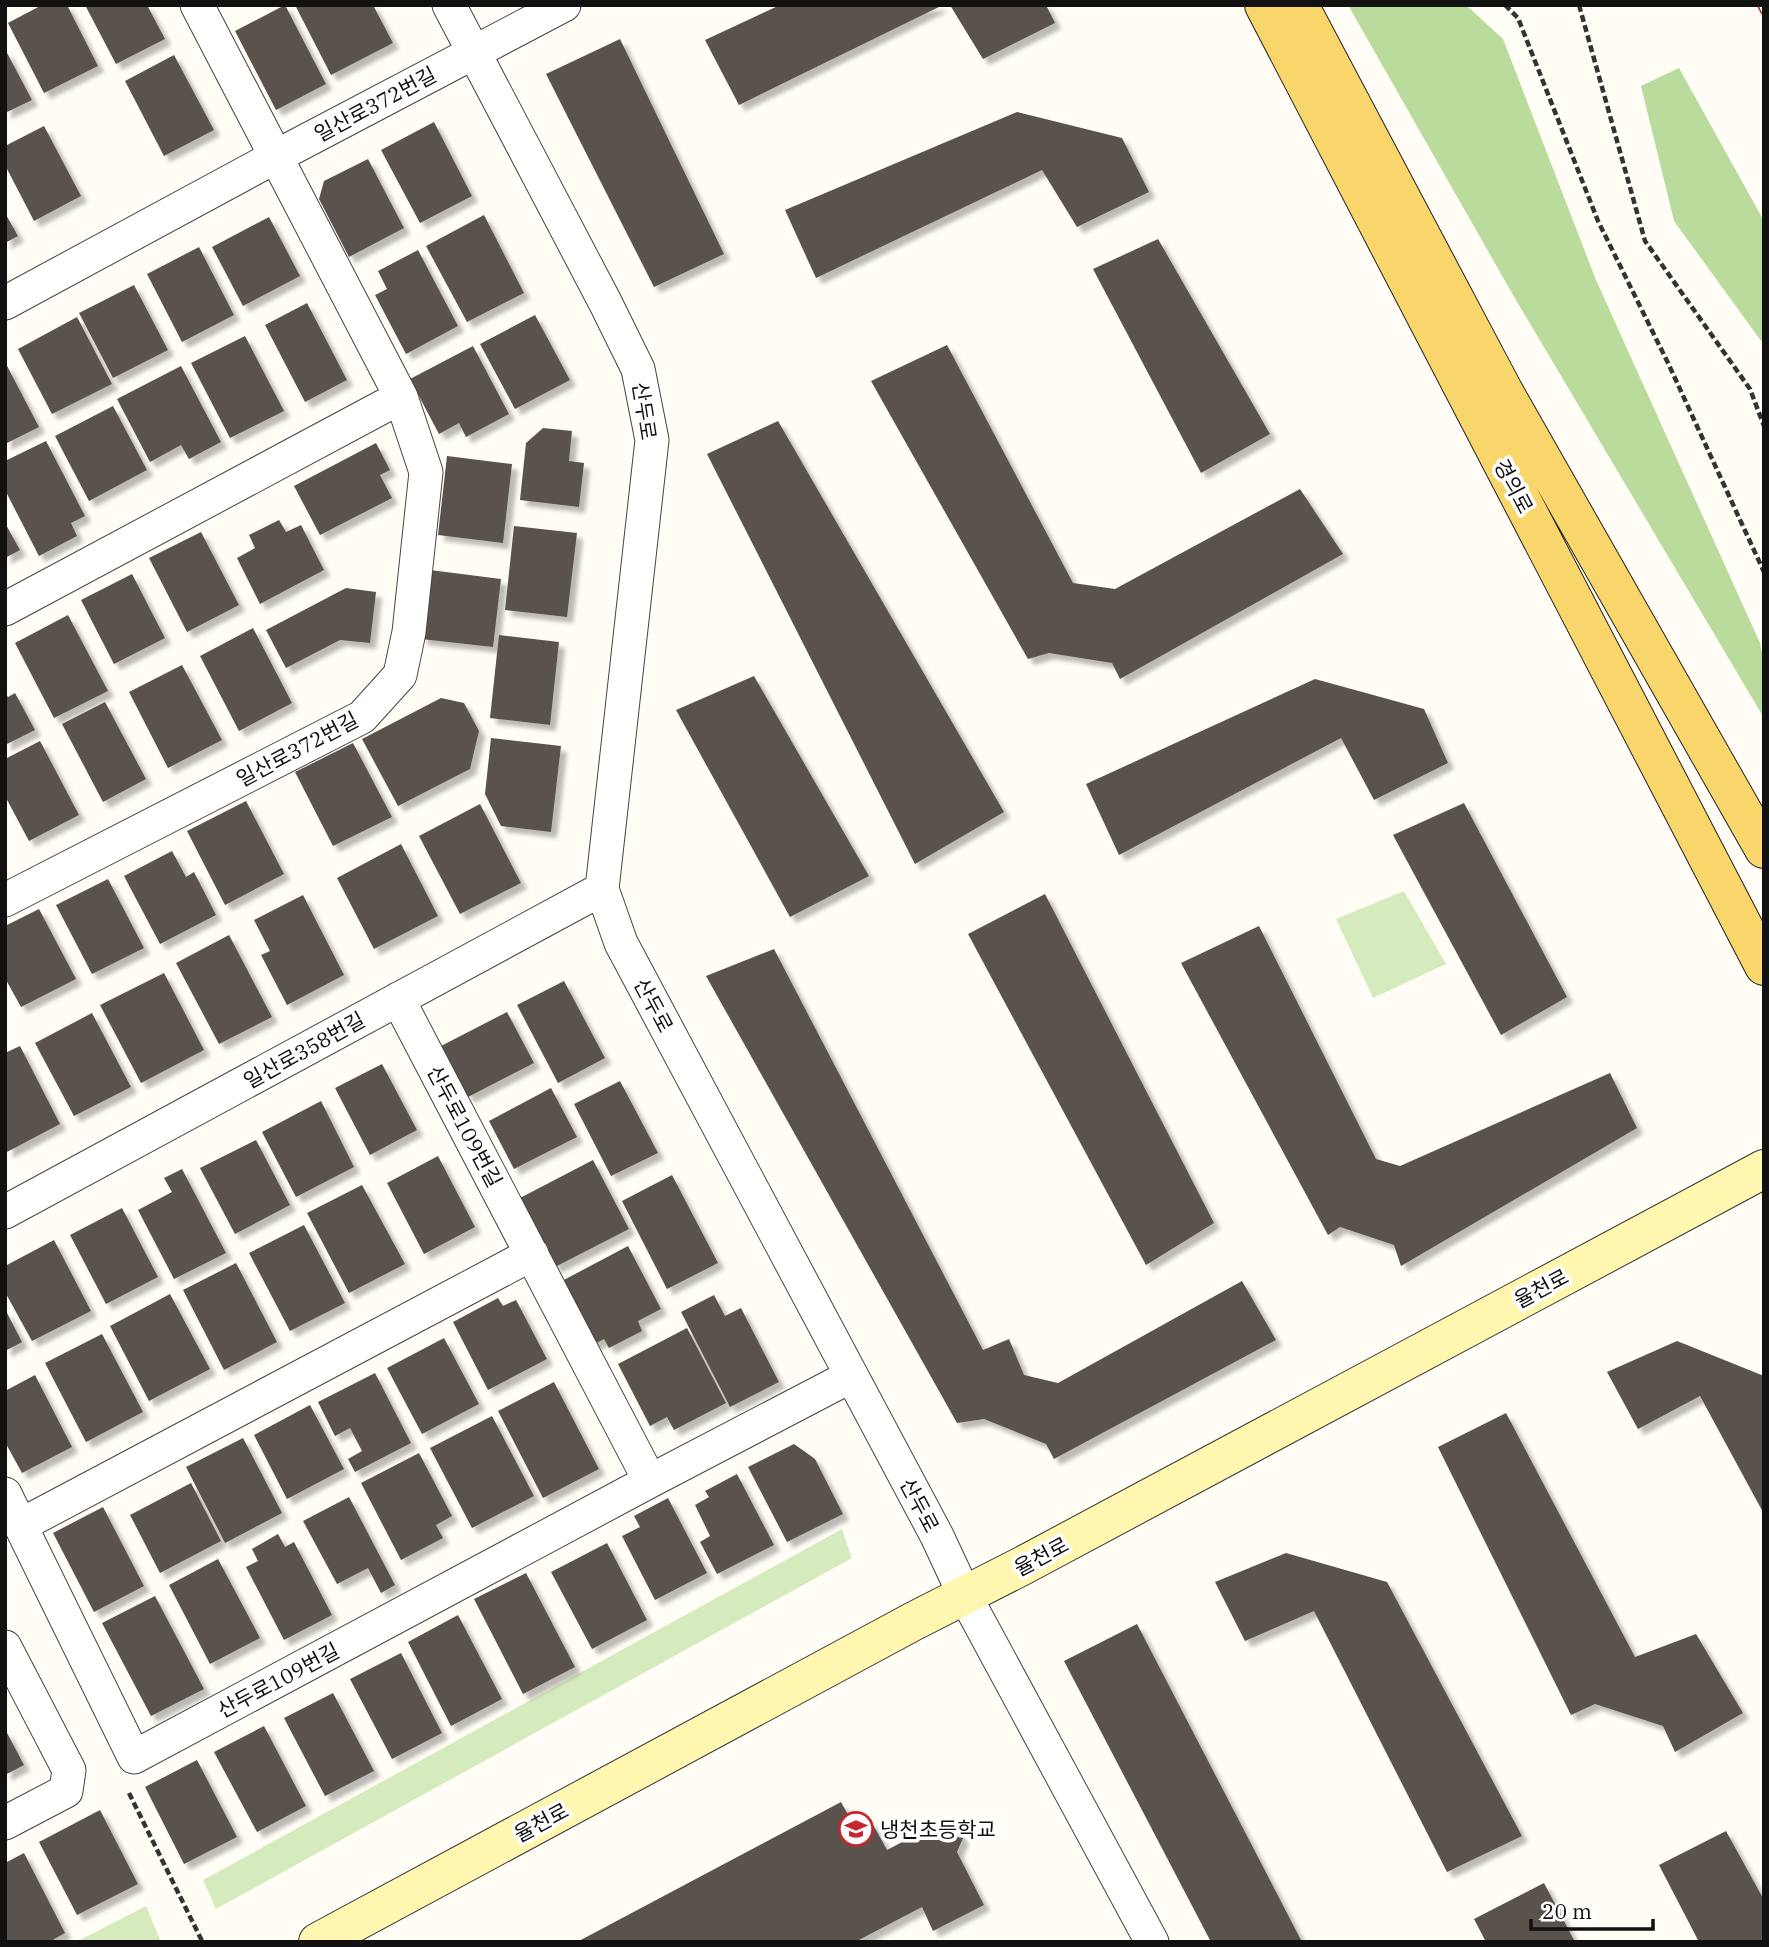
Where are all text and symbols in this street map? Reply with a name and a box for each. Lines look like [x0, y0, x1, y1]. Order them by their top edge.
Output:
street label: 일산로372번길 [309, 60, 441, 148]
street label: 산두로 [627, 380, 663, 442]
street label: 경의로 [1488, 454, 1540, 518]
street label: 일산로372번길 [231, 705, 363, 793]
street label: 산두로 [628, 973, 680, 1037]
street label: 일산로358번길 [238, 1005, 370, 1095]
street label: 산두로109번길 [421, 1060, 509, 1192]
street label: 율천로 [1509, 1262, 1573, 1314]
street label: 산두로 [894, 1473, 946, 1537]
street label: 율천로 [1009, 1530, 1073, 1582]
street label: 산두로109번길 [212, 1636, 344, 1724]
street label: 율천로 [509, 1796, 573, 1848]
school or university icon: 냉천초등학교 [837, 1810, 875, 1848]
place label: 냉천초등학교 [880, 1815, 996, 1843]
scale bar [1531, 1888, 1654, 1932]
text: 20 m [1542, 1897, 1592, 1925]

